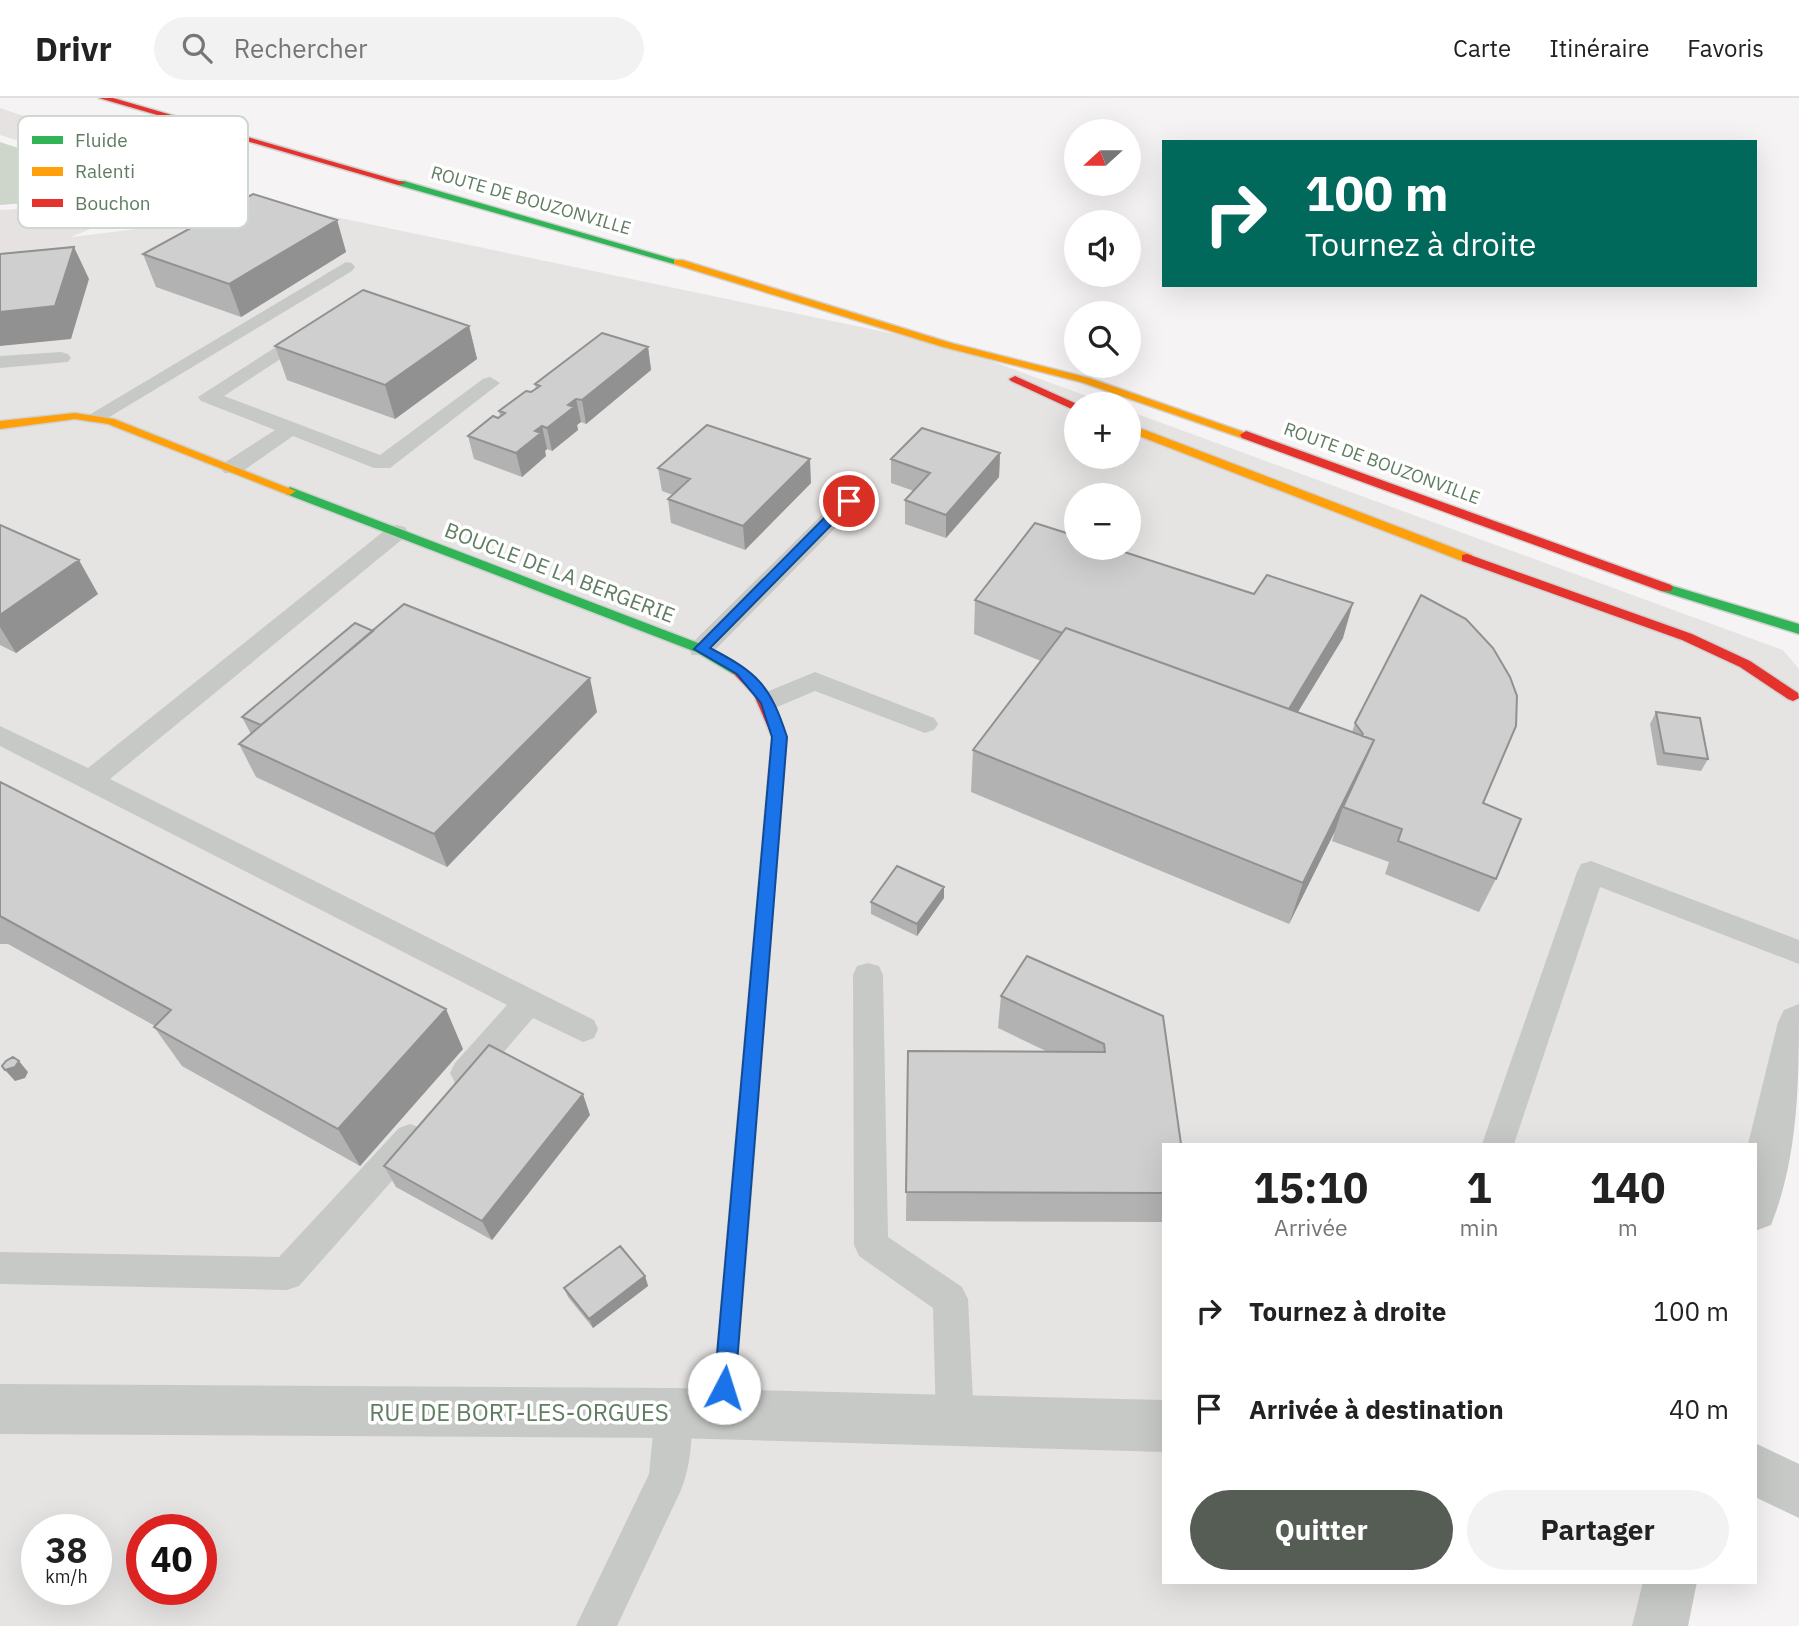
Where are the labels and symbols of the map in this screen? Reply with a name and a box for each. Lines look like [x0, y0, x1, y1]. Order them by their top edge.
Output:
legend [18, 116, 248, 228]
north arrow [1064, 119, 1141, 196]
text: Fluide [75, 128, 128, 152]
text: Ralenti [75, 159, 135, 183]
street label: ROUTE DE BOUZONVILLE [428, 160, 634, 240]
text: Bouchon [75, 191, 151, 215]
street label: ROUTE DE BOUZONVILLE [1281, 417, 1483, 509]
pin [819, 471, 879, 531]
street label: BOUCLE DE LA BERGERIE [441, 515, 679, 629]
position arrow [687, 1351, 761, 1425]
street label: RUE DE BORT-LES-ORGUES [369, 1396, 669, 1428]
speed limit sign: 40 [126, 1514, 217, 1605]

